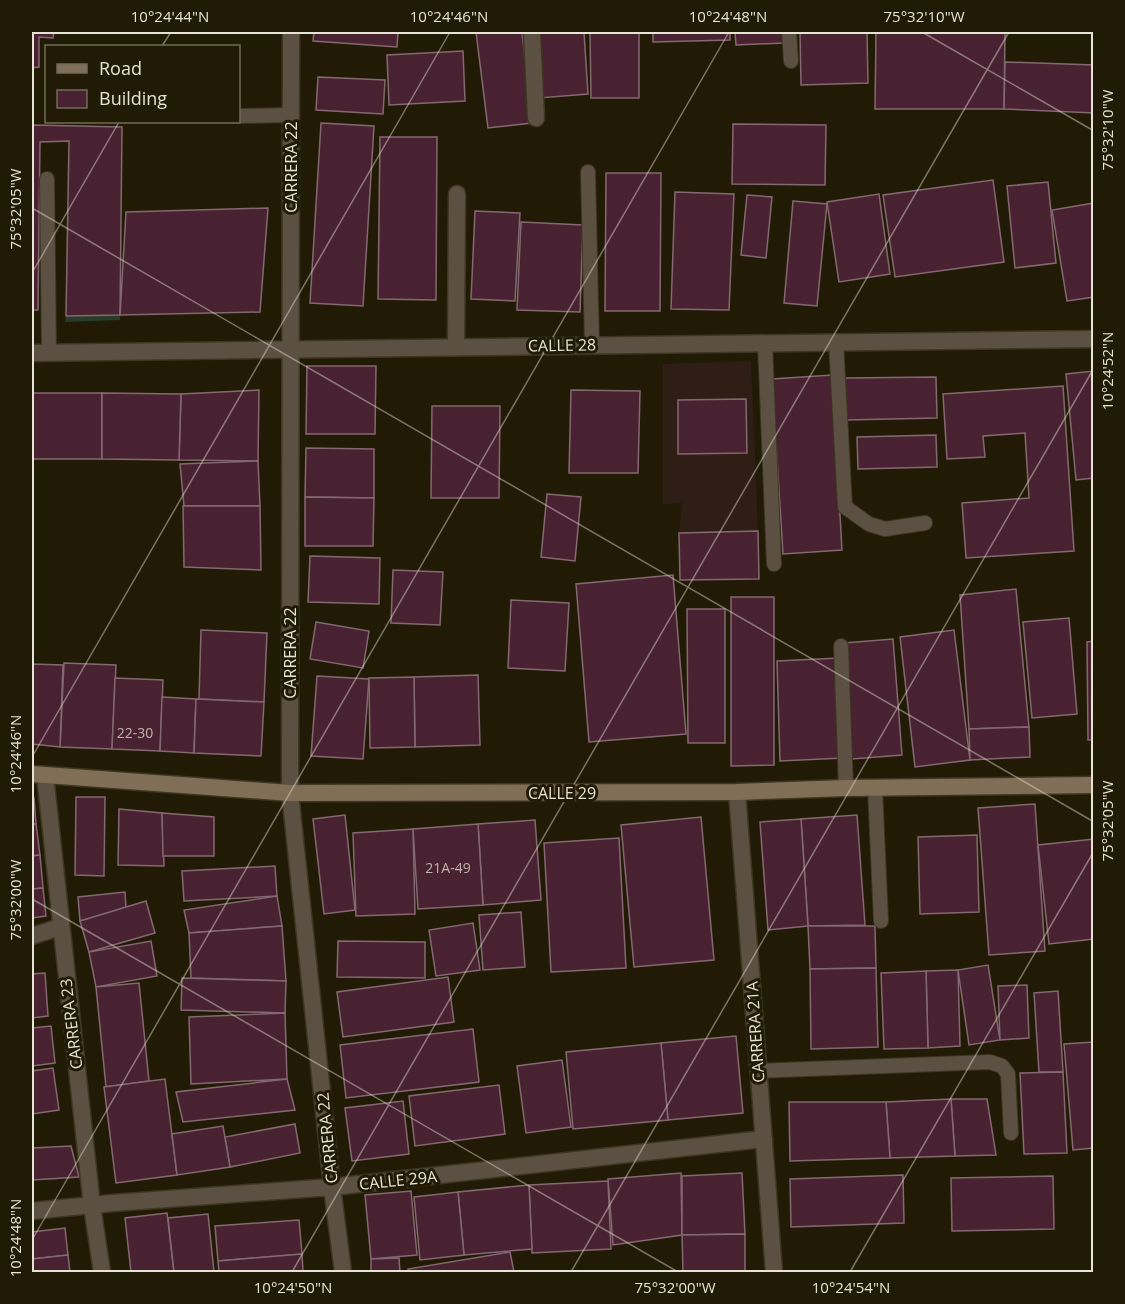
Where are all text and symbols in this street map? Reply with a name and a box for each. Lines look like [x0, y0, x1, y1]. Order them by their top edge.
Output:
text: 10°24'44"N [131, 6, 209, 26]
text: 10°24'46"N [410, 6, 488, 26]
text: 10°24'48"N [689, 6, 767, 26]
text: 75°32'10"W [884, 6, 965, 26]
legend [45, 45, 240, 123]
text: Road [99, 56, 142, 80]
text: Building [99, 86, 167, 110]
text: 75°32'10"W [1097, 89, 1117, 171]
street label: CARRERA 22 [280, 121, 302, 213]
text: 75°32'05"W [5, 168, 25, 250]
text: 10°24'52"N [1097, 332, 1117, 410]
street label: CALLE 28 [528, 333, 596, 357]
street label: CARRERA 22 [279, 607, 301, 699]
text: 10°24'46"N [5, 715, 25, 793]
house number: 22-30 [117, 723, 153, 742]
text: 75°32'05"W [1097, 780, 1117, 862]
street label: CALLE 29 [528, 782, 596, 804]
house number: 21A-49 [425, 858, 471, 877]
text: 75°32'00"W [5, 859, 25, 941]
street label: CARRERA 23 [55, 977, 87, 1071]
street label: CARRERA 21A [740, 980, 770, 1083]
street label: CARRERA 22 [311, 1091, 343, 1185]
street label: CALLE 29A [358, 1165, 439, 1195]
text: 10°24'48"N [5, 1199, 25, 1277]
text: 10°24'50"N [254, 1277, 332, 1297]
text: 75°32'00"W [635, 1277, 716, 1297]
text: 10°24'54"N [812, 1277, 890, 1297]

